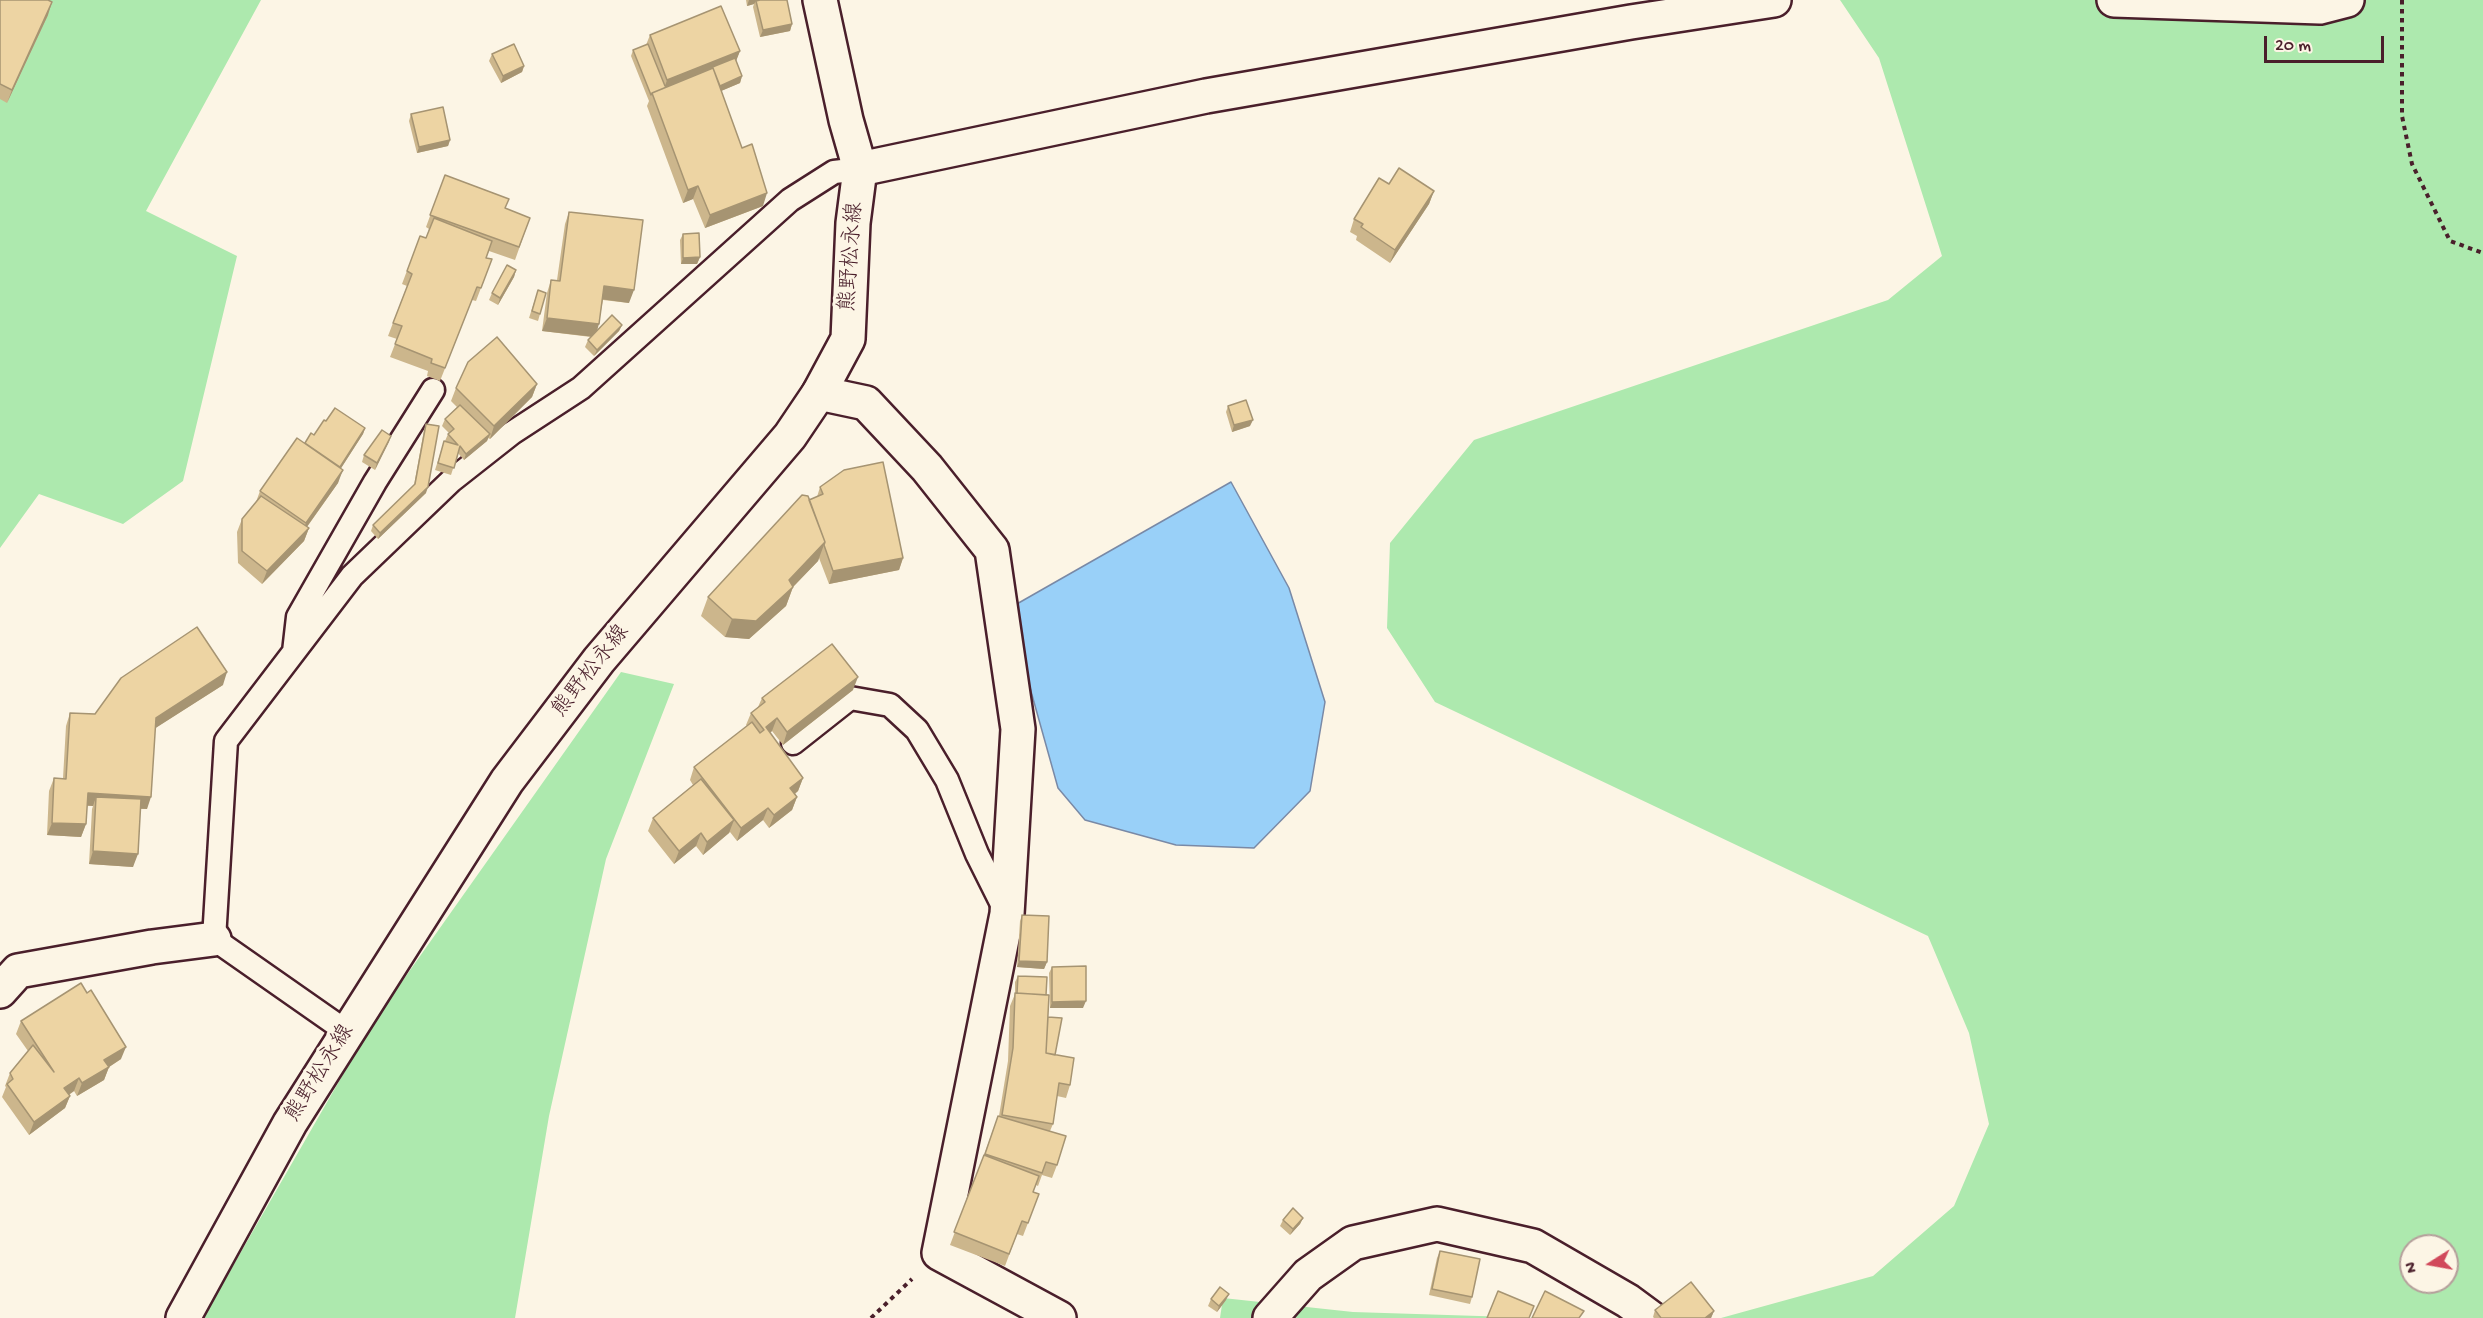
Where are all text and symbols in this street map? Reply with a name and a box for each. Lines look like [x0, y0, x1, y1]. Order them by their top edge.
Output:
scale bar [2267, 24, 2387, 62]
text: 20 m [2275, 36, 2311, 57]
street label: 熊野松永線 [836, 201, 870, 313]
street label: 熊野松永線 [548, 621, 636, 723]
street label: 熊野松永線 [281, 1020, 361, 1128]
north arrow [2399, 1234, 2459, 1294]
text: N [2402, 1260, 2423, 1274]

